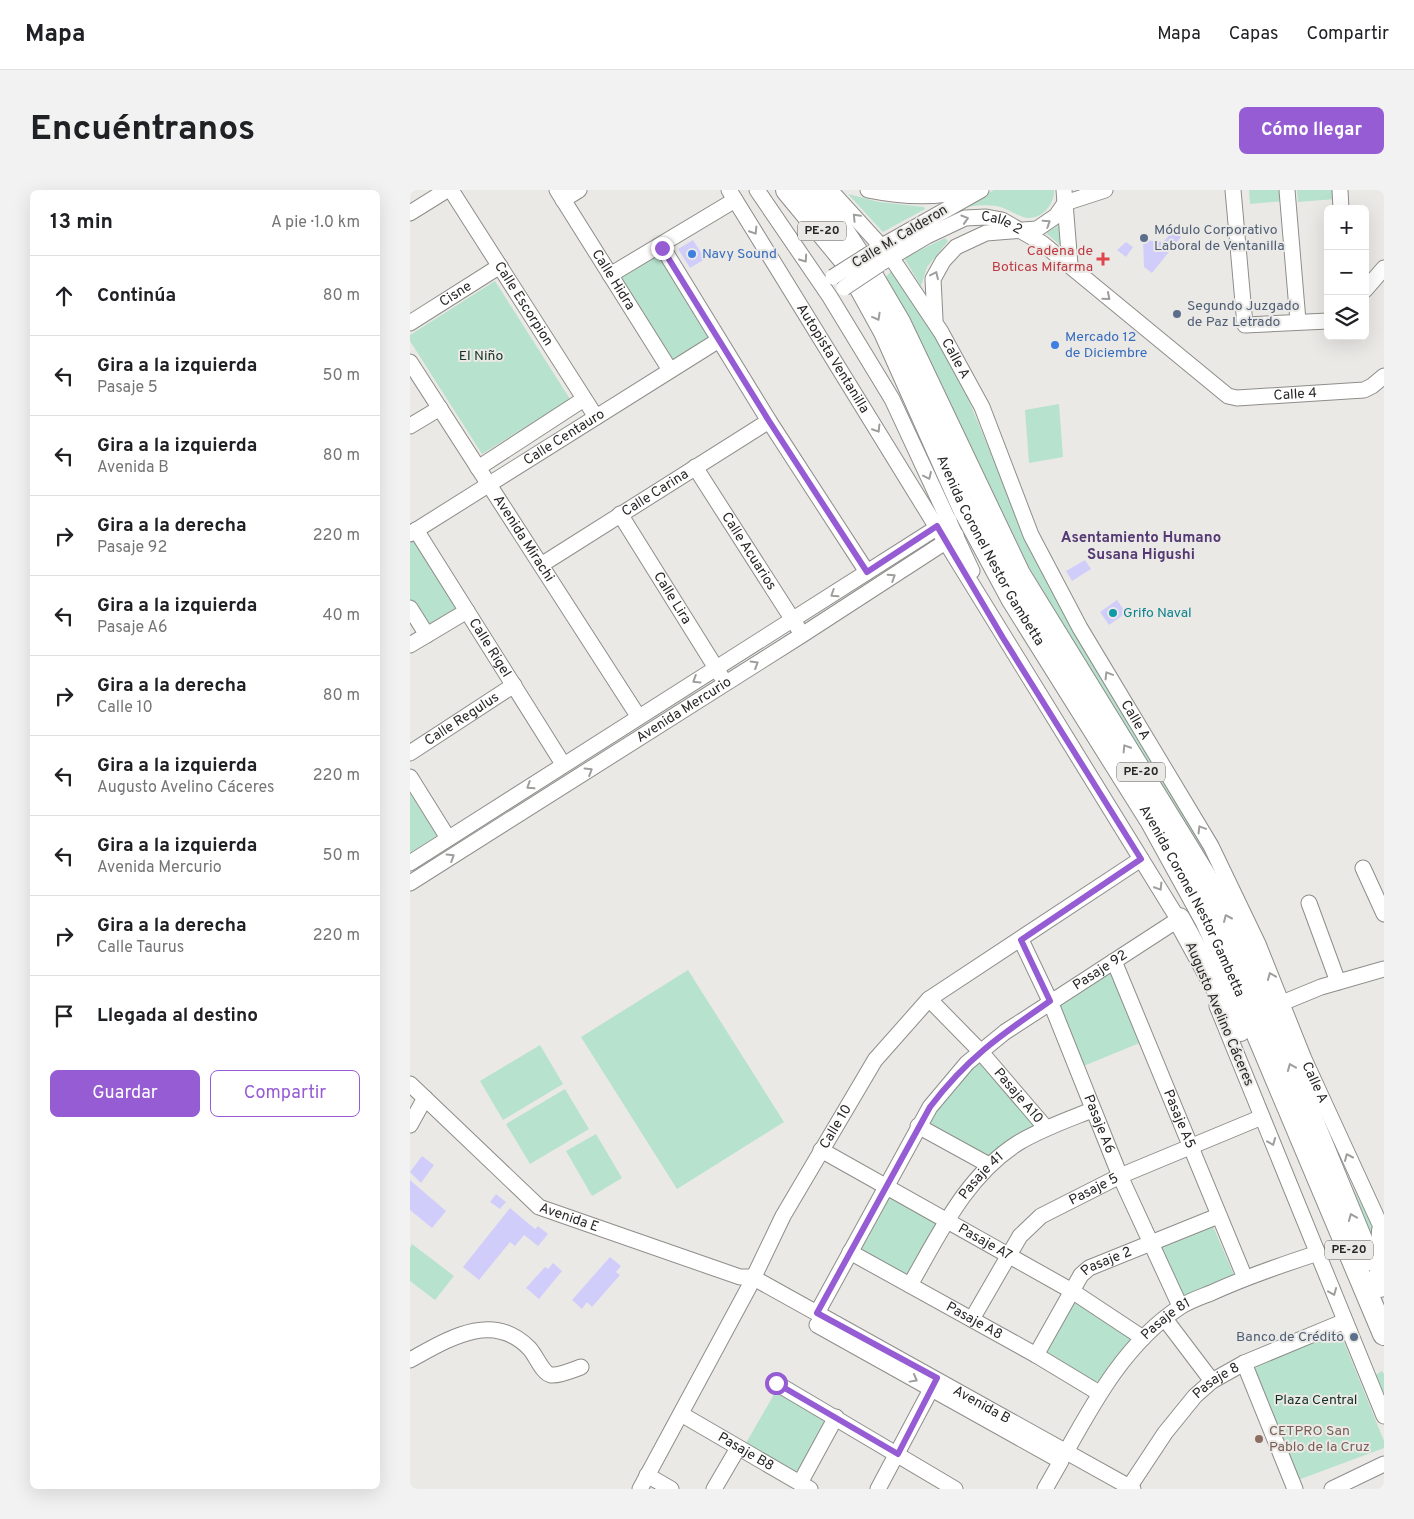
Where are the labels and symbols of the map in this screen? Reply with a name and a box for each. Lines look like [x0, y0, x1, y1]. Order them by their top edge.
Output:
street label: Calle M. Calderon [849, 202, 951, 272]
street label: Calle 2 [981, 208, 1025, 238]
one-way arrow [853, 214, 862, 223]
one-way arrow [961, 215, 969, 225]
one-way arrow [1041, 220, 1051, 229]
road number: PE-20 [798, 221, 846, 240]
place label: Módulo Corporativo Laboral de Ventanilla [1154, 222, 1285, 255]
one-way arrow [748, 226, 758, 235]
marker: Módulo Corporativo Laboral de Ventanilla [1138, 232, 1150, 244]
route end [651, 237, 674, 260]
place label: Cadena de Boticas Mifarma [992, 243, 1093, 276]
street label: Calle Hidra [588, 246, 639, 313]
place label: Navy Sound [702, 246, 777, 263]
marker: Navy Sound [686, 248, 698, 260]
marker: Cadena de Boticas Mifarma [1097, 253, 1109, 265]
one-way arrow [798, 254, 807, 263]
street label: Calle Escorpion [491, 258, 557, 349]
one-way arrow [929, 272, 939, 281]
street label: Cisne [436, 278, 475, 311]
one-way arrow [1102, 291, 1111, 300]
place label: Segundo Juzgado de Paz Letrado [1187, 298, 1300, 331]
street label: Autopista Ventanilla [793, 301, 873, 416]
marker: Segundo Juzgado de Paz Letrado [1171, 308, 1183, 320]
one-way arrow [871, 312, 881, 321]
place label: Mercado 12 de Diciembre [1065, 329, 1147, 362]
street label: Calle A [938, 335, 973, 382]
marker: Mercado 12 de Diciembre [1049, 339, 1061, 351]
park label: El Niño [459, 348, 503, 365]
street label: Calle 4 [1273, 384, 1317, 404]
street label: Calle Centauro [520, 405, 608, 469]
one-way arrow [871, 423, 880, 433]
street label: Avenida Coronel Nestor Gambetta [933, 453, 1048, 649]
street label: Calle Carina [619, 466, 692, 520]
one-way arrow [922, 471, 932, 480]
street label: Avenida Mirachi [490, 492, 558, 585]
street label: Calle Acuarios [718, 509, 780, 593]
district label: Asentamiento Humano Susana Higushi [1061, 529, 1221, 565]
street label: Calle Lira [650, 569, 695, 627]
one-way arrow [887, 573, 896, 583]
one-way arrow [831, 588, 840, 597]
place label: Grifo Naval [1123, 605, 1192, 622]
marker: Grifo Naval [1107, 607, 1119, 619]
street label: Calle Rigel [465, 615, 515, 680]
one-way arrow [750, 661, 759, 671]
one-way arrow [1105, 671, 1115, 680]
street label: Avenida Mercurio [633, 673, 735, 746]
one-way arrow [693, 673, 702, 683]
street label: Calle Regulus [422, 689, 502, 750]
street label: Calle A [1117, 697, 1154, 743]
one-way arrow [1123, 744, 1132, 754]
road number: PE-20 [1117, 762, 1165, 782]
one-way arrow [583, 767, 592, 777]
one-way arrow [526, 779, 535, 789]
street label: Avenida Coronel Nestor Gambetta [1135, 802, 1248, 1000]
one-way arrow [1197, 826, 1207, 835]
one-way arrow [446, 854, 455, 863]
one-way arrow [1153, 881, 1162, 890]
one-way arrow [1222, 914, 1233, 923]
street label: Augusto Avelino Cáceres [1181, 939, 1257, 1089]
street label: Pasaje 92 [1070, 946, 1131, 994]
one-way arrow [1267, 972, 1277, 981]
street label: Calle A [1298, 1059, 1332, 1106]
one-way arrow [1286, 1063, 1297, 1072]
street label: Pasaje A10 [990, 1065, 1047, 1127]
street label: Pasaje A5 [1160, 1087, 1199, 1151]
street label: Pasaje A6 [1080, 1092, 1119, 1156]
street label: Calle 10 [816, 1101, 855, 1152]
one-way arrow [1266, 1137, 1276, 1146]
street label: Pasaje 41 [955, 1148, 1007, 1203]
one-way arrow [1344, 1153, 1355, 1162]
street label: Pasaje 5 [1066, 1170, 1121, 1209]
street label: Avenida E [537, 1199, 601, 1236]
one-way arrow [1348, 1214, 1358, 1222]
street label: Pasaje A7 [955, 1220, 1015, 1264]
road number: PE-20 [1325, 1240, 1373, 1260]
street label: Pasaje 2 [1077, 1243, 1134, 1280]
one-way arrow [1327, 1287, 1338, 1296]
street label: Pasaje 81 [1138, 1294, 1193, 1343]
street label: Pasaje A8 [943, 1298, 1005, 1343]
place label: Banco de Crédito [1236, 1329, 1344, 1346]
marker: Banco de Crédito [1348, 1331, 1360, 1343]
street label: Pasaje 8 [1189, 1359, 1242, 1403]
route start [765, 1372, 788, 1395]
one-way arrow [908, 1373, 917, 1383]
street label: Avenida B [950, 1382, 1013, 1428]
park label: Plaza Central [1275, 1392, 1357, 1409]
place label: CETPRO San Pablo de la Cruz [1269, 1423, 1370, 1456]
street label: Pasaje B8 [715, 1429, 777, 1475]
marker: CETPRO San Pablo de la Cruz [1253, 1433, 1265, 1445]

